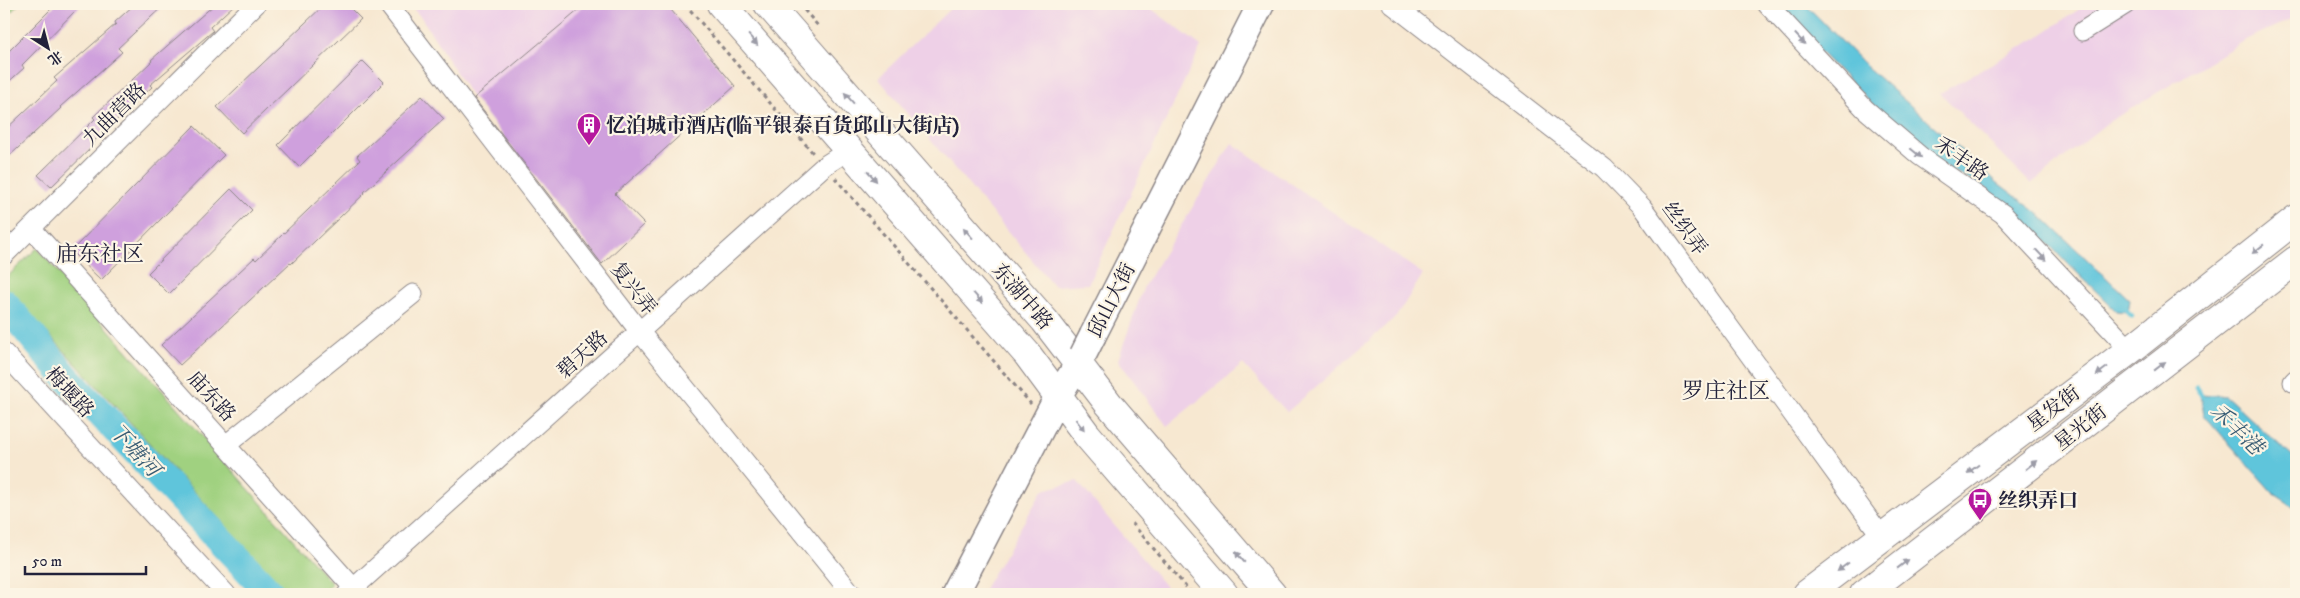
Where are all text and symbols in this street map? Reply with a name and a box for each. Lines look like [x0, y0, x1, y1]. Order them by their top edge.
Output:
north arrow [22, 22, 72, 72]
one-way arrow [1794, 33, 1806, 45]
one-way arrow [747, 34, 759, 46]
text: 北 [44, 46, 66, 69]
street label: 九曲营路 [78, 78, 152, 152]
one-way arrow [844, 91, 855, 104]
building icon: 忆泊城市酒店(临平银泰百货邱山大街店) [576, 112, 602, 146]
place label: 忆泊城市酒店(临平银泰百货邱山大街店) [606, 114, 960, 139]
street label: 禾丰路 [1929, 132, 1993, 187]
one-way arrow [1909, 147, 1922, 158]
one-way arrow [866, 169, 877, 182]
street label: 丝织弄 [1656, 197, 1712, 260]
one-way arrow [962, 228, 974, 240]
district label: 庙东社区 [56, 241, 144, 268]
one-way arrow [2252, 244, 2265, 255]
one-way arrow [2035, 249, 2047, 261]
street label: 复兴弄 [604, 258, 661, 320]
street label: 东湖中路 [986, 259, 1058, 335]
street label: 邱山大街 [1083, 259, 1142, 342]
one-way arrow [973, 292, 984, 305]
street label: 碧天路 [552, 326, 614, 384]
one-way arrow [2153, 360, 2166, 371]
street label: 梅堰路 [39, 363, 99, 423]
street label: 庙东路 [182, 366, 240, 428]
one-way arrow [2095, 366, 2109, 376]
district label: 罗庄社区 [1682, 378, 1770, 405]
street label: 星发街 [2022, 381, 2085, 437]
water label: 禾丰港 [2205, 398, 2270, 463]
street label: 星光街 [2050, 400, 2112, 457]
one-way arrow [1075, 418, 1085, 432]
water label: 下塘河 [103, 419, 168, 486]
one-way arrow [2024, 460, 2037, 471]
one-way arrow [1966, 464, 1980, 474]
bus stop icon: 丝织弄口 [1967, 487, 1993, 521]
place label: 丝织弄口 [1998, 489, 2078, 514]
scale bar [25, 543, 146, 575]
text: 50 m [32, 552, 62, 571]
one-way arrow [1234, 552, 1246, 564]
one-way arrow [1896, 559, 1909, 570]
one-way arrow [1836, 562, 1850, 572]

